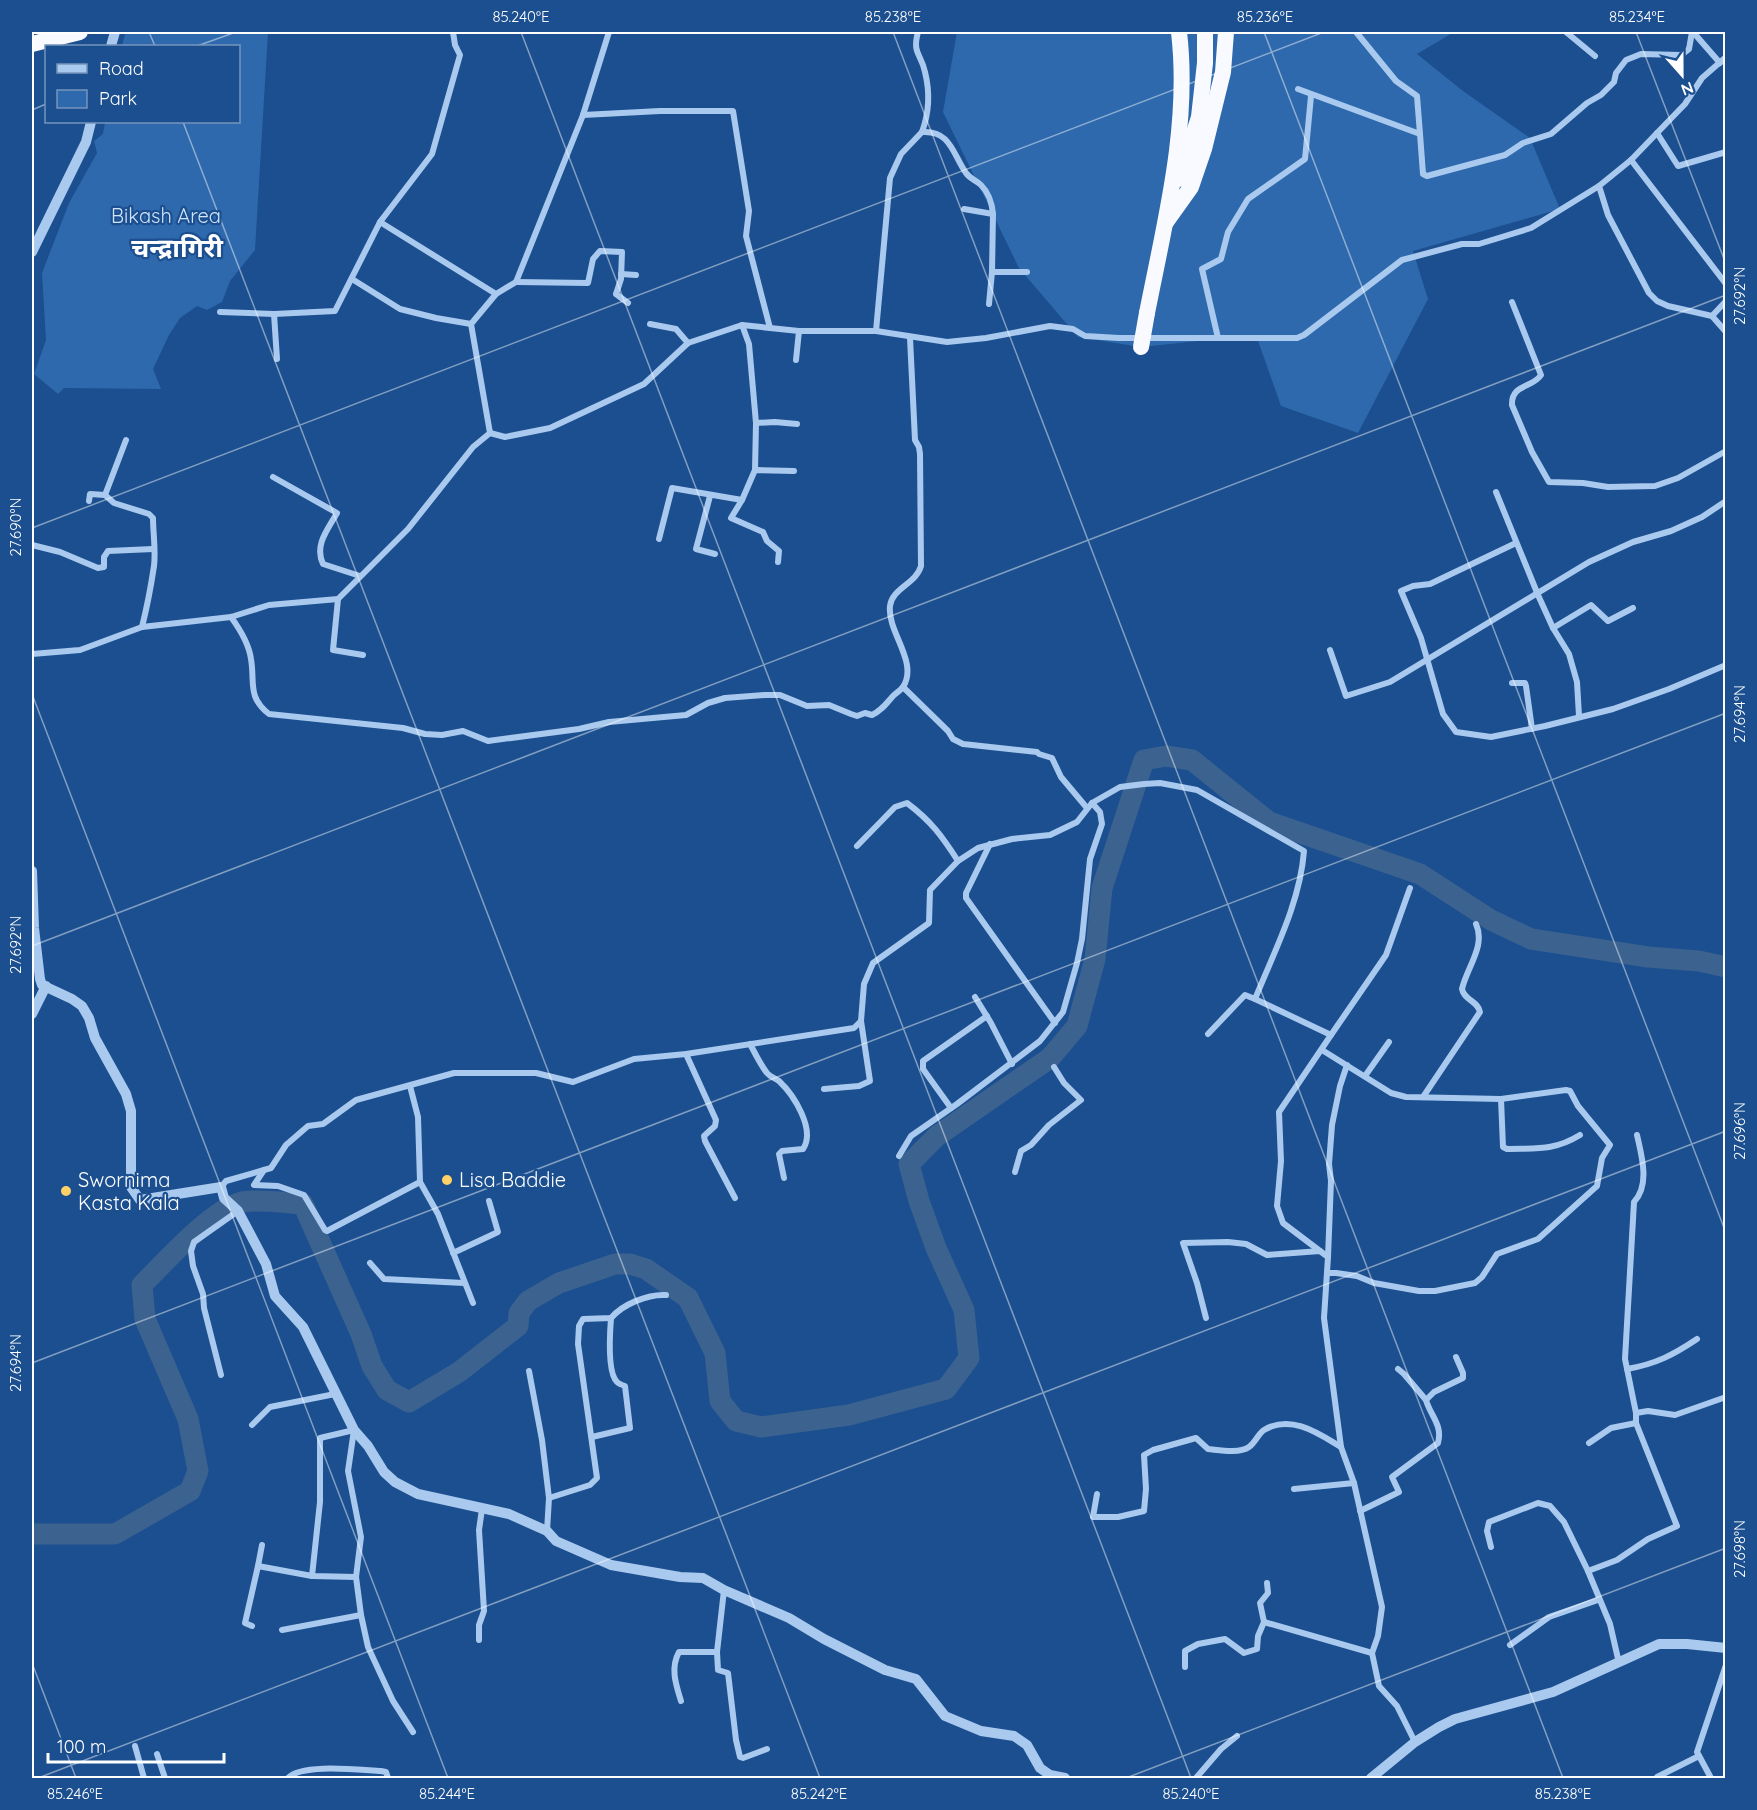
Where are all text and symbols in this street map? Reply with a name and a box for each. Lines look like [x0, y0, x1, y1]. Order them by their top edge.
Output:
text: 85.240°E [492, 7, 550, 26]
text: 85.238°E [865, 7, 921, 26]
text: 85.236°E [1237, 7, 1293, 26]
text: 85.234°E [1609, 7, 1665, 26]
legend [45, 45, 240, 123]
north arrow [1652, 45, 1712, 105]
text: Road [99, 57, 144, 80]
text: N [1678, 78, 1696, 100]
text: Park [99, 87, 137, 110]
park label: Bikash Area [111, 203, 221, 228]
district label: चन्द्रागिरी [131, 231, 224, 264]
text: 27.692°N [1730, 267, 1749, 325]
text: 27.690°N [6, 498, 25, 556]
text: 27.694°N [1730, 685, 1749, 743]
text: 27.692°N [6, 916, 25, 974]
text: 27.696°N [1730, 1102, 1749, 1160]
place label: Swornima Kasta Kala [78, 1167, 180, 1215]
place label: Lisa Baddie [459, 1167, 566, 1192]
marker: Lisa Baddie [440, 1173, 454, 1187]
marker: Swornima Kasta Kala [59, 1184, 73, 1198]
text: 27.694°N [6, 1334, 25, 1392]
text: 27.698°N [1730, 1520, 1749, 1578]
scale bar [48, 1726, 224, 1764]
text: 100 m [57, 1735, 106, 1758]
text: 85.246°E [47, 1784, 103, 1803]
text: 85.244°E [419, 1784, 475, 1803]
text: 85.242°E [791, 1784, 847, 1803]
text: 85.240°E [1162, 1784, 1220, 1803]
text: 85.238°E [1535, 1784, 1591, 1803]

